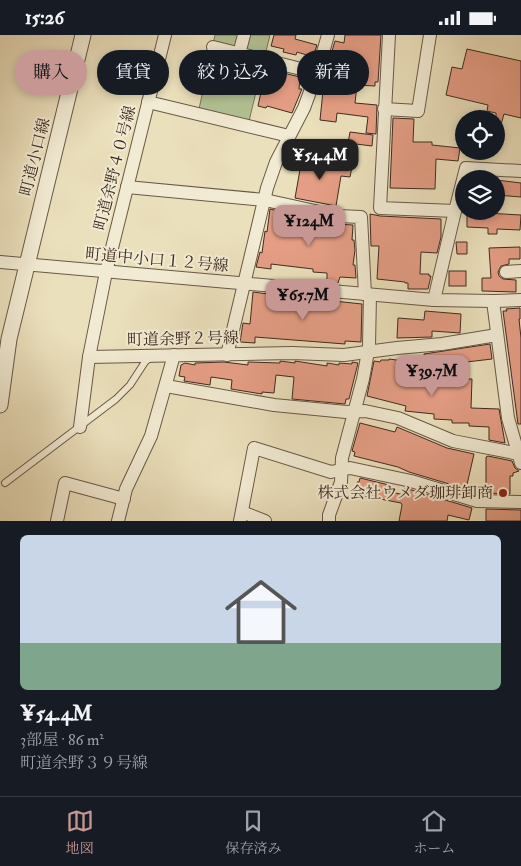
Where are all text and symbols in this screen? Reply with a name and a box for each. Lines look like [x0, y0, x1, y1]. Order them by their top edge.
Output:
text: 15:26 [25, 6, 64, 30]
chip: 購入 [15, 50, 87, 95]
chip: 賃貸 [97, 50, 169, 95]
chip: 絞り込み [179, 50, 287, 95]
chip: 新着 [297, 50, 369, 95]
street label: 町道余野４０号線 [90, 103, 140, 233]
map controls [455, 110, 505, 220]
button: locate [455, 110, 505, 160]
street label: 町道小口線 [16, 116, 54, 198]
pin: ¥54.4M [279, 139, 361, 181]
text: ¥54.4M [292, 145, 348, 165]
button: layers [455, 170, 505, 220]
pin: ¥124M [274, 205, 344, 247]
text: ¥124M [284, 211, 334, 231]
street label: 町道中小口１２号線 [84, 244, 230, 276]
pin: ¥65.7M [262, 279, 344, 321]
text: ¥65.7M [277, 285, 329, 305]
street label: 町道余野２号線 [127, 328, 239, 350]
pin: ¥39.7M [391, 355, 473, 397]
text: ¥39.7M [406, 361, 458, 381]
place label: 株式会社ウメダ珈琲卸商 [317, 483, 493, 503]
marker: 株式会社ウメダ珈琲卸商 [497, 487, 509, 499]
icon: home [216, 567, 306, 657]
text: ¥54.4M [20, 700, 92, 727]
text: 3部屋 · 86 m² [20, 730, 104, 750]
text: 町道余野３９号線 [20, 753, 148, 773]
tab: 地図 [66, 807, 94, 857]
tab: 保存済み [225, 807, 281, 857]
tab: ホーム [413, 807, 455, 857]

